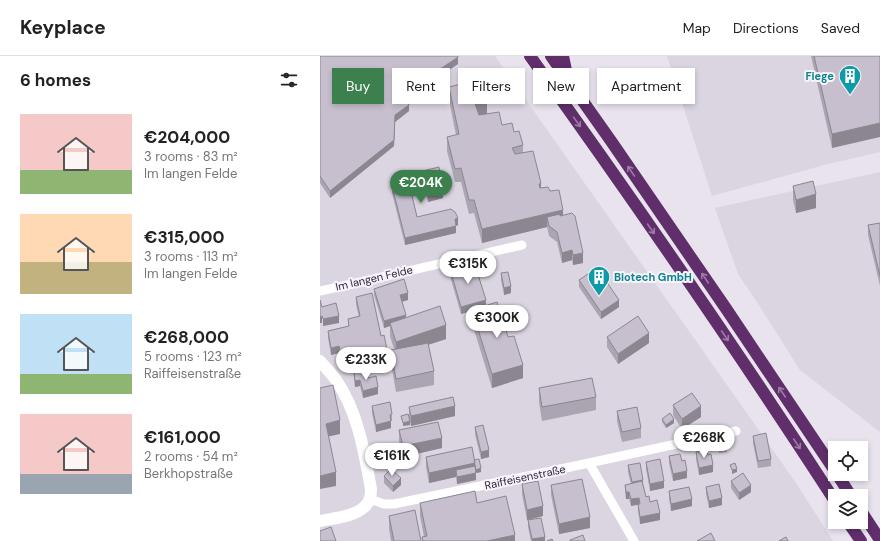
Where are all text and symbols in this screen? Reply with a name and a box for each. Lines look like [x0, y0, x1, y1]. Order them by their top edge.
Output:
text: Keyplace [20, 15, 106, 40]
text: Map [683, 19, 711, 37]
text: Directions [733, 19, 799, 37]
text: Saved [821, 19, 860, 37]
building icon: Fiege [837, 63, 863, 96]
chip: Buy [332, 68, 384, 104]
chip: Rent [392, 68, 450, 104]
chip: Filters [458, 68, 525, 104]
chip: New [533, 68, 589, 104]
chip: Apartment [597, 68, 695, 104]
text: 6 homes [20, 69, 91, 91]
icon: filters [278, 69, 300, 91]
place label: Fiege [805, 69, 834, 83]
one-way arrow [573, 116, 581, 127]
text: €204,000 [144, 126, 230, 148]
icon: home [52, 130, 100, 178]
text: 3 rooms · 83 m² [144, 148, 238, 165]
text: Im langen Felde [144, 165, 237, 182]
one-way arrow [627, 166, 635, 177]
pin: €204K [393, 170, 449, 204]
text: €204K [399, 174, 443, 191]
one-way arrow [647, 223, 655, 234]
text: €315,000 [144, 226, 224, 248]
icon: home [52, 230, 100, 278]
text: 3 rooms · 113 m² [144, 248, 238, 265]
pin: €315K [440, 251, 496, 285]
text: €315K [448, 255, 488, 272]
street label: Im langen Felde [334, 262, 414, 294]
building icon: Biotech GmbH [586, 264, 612, 297]
text: Im langen Felde [144, 265, 237, 282]
place label: Biotech GmbH [614, 270, 692, 284]
one-way arrow [701, 273, 709, 284]
pin: €300K [469, 305, 525, 339]
text: €300K [475, 309, 519, 326]
text: €268,000 [144, 326, 229, 348]
icon: home [52, 330, 100, 378]
one-way arrow [721, 330, 729, 341]
pin: €233K [338, 347, 394, 381]
text: 5 rooms · 123 m² [144, 348, 242, 365]
text: €233K [345, 351, 387, 368]
text: Raiffeisenstraße [144, 365, 241, 382]
one-way arrow [778, 387, 786, 398]
pin: €268K [676, 425, 732, 459]
text: €161,000 [144, 426, 221, 448]
text: €268K [683, 429, 725, 446]
icon: home [52, 430, 100, 478]
one-way arrow [793, 438, 801, 449]
map controls [828, 441, 868, 529]
button: locate [828, 441, 868, 481]
pin: €161K [364, 443, 420, 477]
text: €161K [374, 447, 410, 464]
text: 2 rooms · 54 m² [144, 448, 238, 465]
street label: Raiffeisenstraße [483, 462, 567, 492]
text: Berkhopstraße [144, 465, 233, 482]
button: layers [828, 489, 868, 529]

